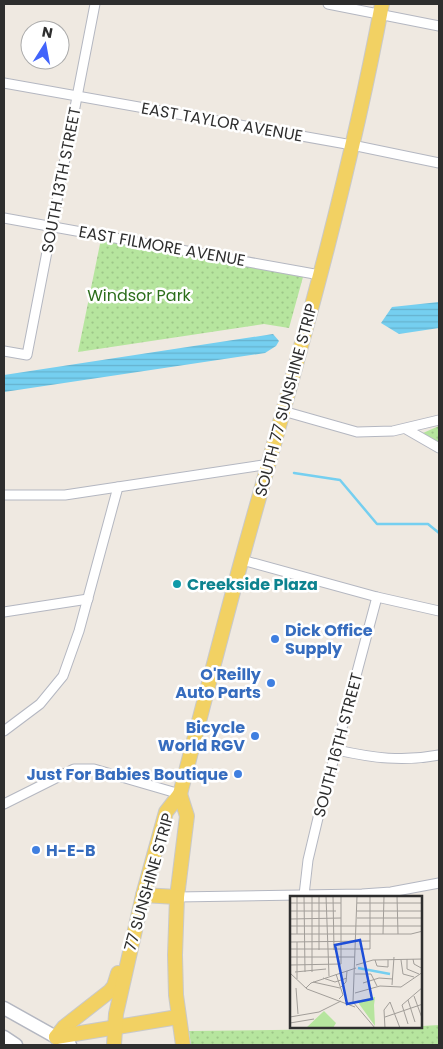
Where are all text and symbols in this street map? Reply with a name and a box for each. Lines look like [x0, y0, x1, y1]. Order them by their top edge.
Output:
north arrow [20, 20, 70, 70]
text: N [40, 21, 55, 43]
street label: EAST TAYLOR AVENUE [139, 96, 305, 148]
street label: SOUTH 13TH STREET [36, 105, 86, 255]
street label: EAST FILMORE AVENUE [77, 220, 247, 272]
park label: Windsor Park [87, 284, 192, 307]
street label: SOUTH 77 SUNSHINE STRIP [249, 301, 323, 499]
place label: Creekside Plaza [187, 573, 318, 596]
marker: Creekside Plaza [171, 578, 183, 590]
place label: Dick Office Supply [285, 619, 373, 660]
marker: Dick Office Supply [269, 633, 281, 645]
place label: O'Reilly Auto Parts [175, 663, 262, 704]
street label: SOUTH 16TH STREET [308, 670, 368, 820]
marker: O'Reilly Auto Parts [265, 677, 277, 689]
place label: Bicycle World RGV [158, 716, 245, 757]
marker: Bicycle World RGV [249, 730, 261, 742]
place label: Just For Babies Boutique [27, 763, 228, 786]
marker: Just For Babies Boutique [232, 768, 244, 780]
street label: 77 SUNSHINE STRIP [118, 810, 180, 954]
place label: H-E-B [46, 839, 95, 862]
marker: H-E-B [30, 844, 42, 856]
inset map [290, 896, 423, 1029]

